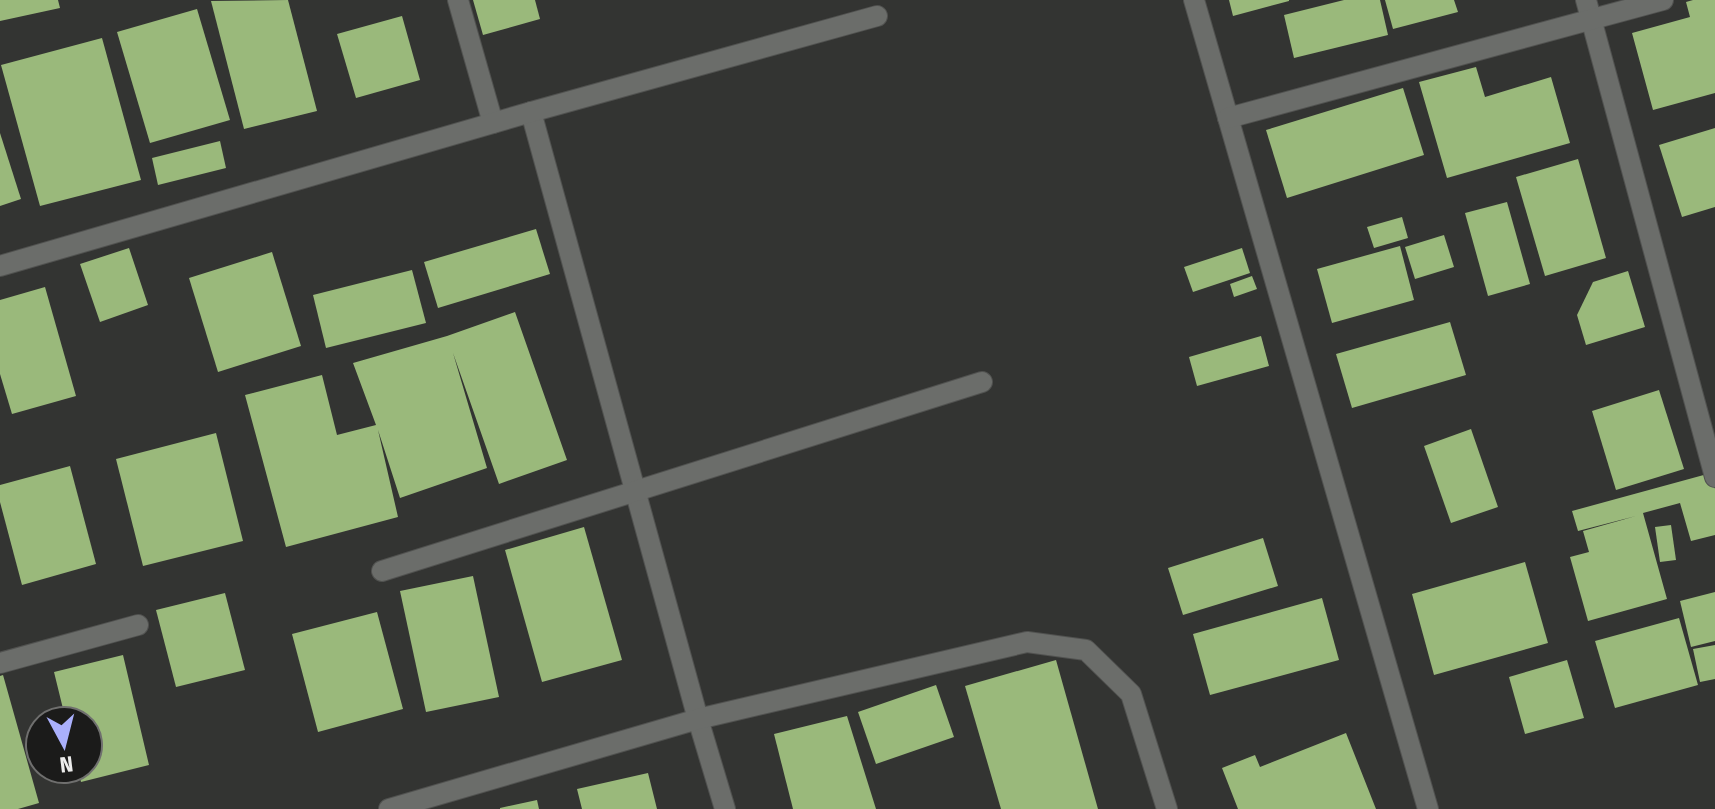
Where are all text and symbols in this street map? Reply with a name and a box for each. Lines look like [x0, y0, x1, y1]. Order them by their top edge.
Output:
north arrow [24, 705, 104, 785]
text: N [58, 750, 75, 779]

